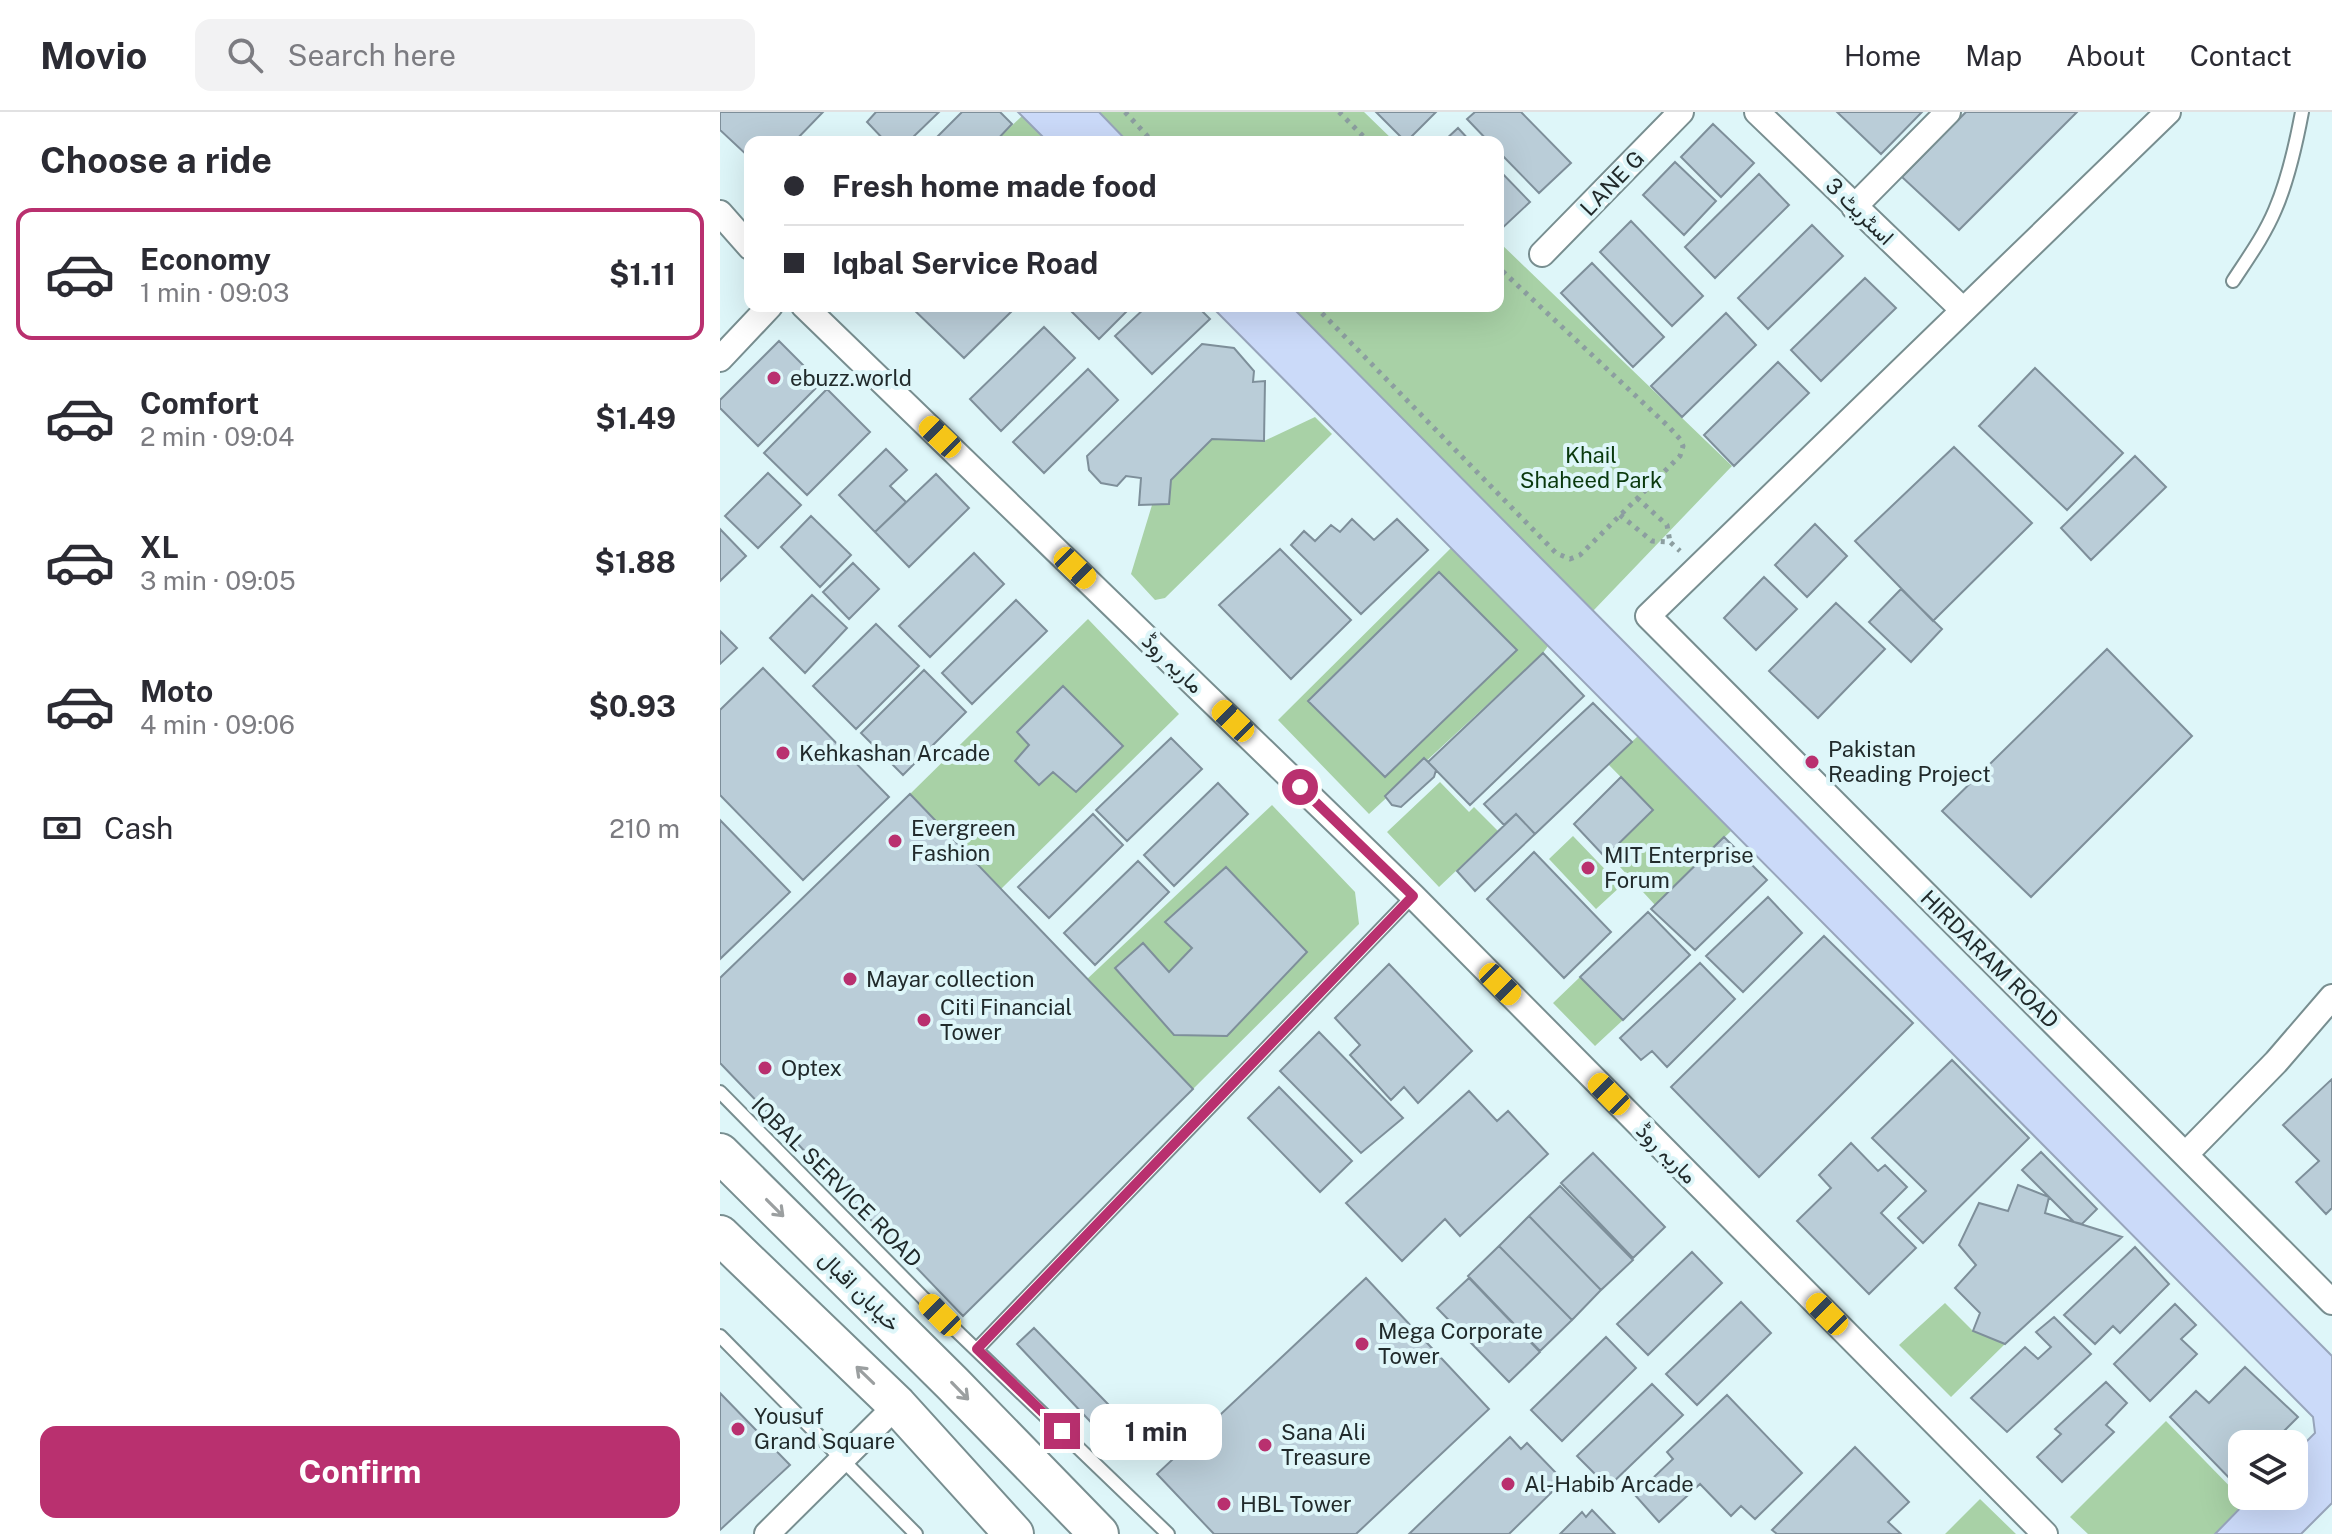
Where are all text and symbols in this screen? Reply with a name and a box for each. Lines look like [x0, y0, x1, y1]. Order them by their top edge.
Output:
search box [195, 19, 755, 91]
text: Movio [40, 33, 147, 78]
icon: search [223, 33, 267, 77]
text: Search here [287, 37, 456, 73]
text: Home [1844, 39, 1921, 72]
text: Map [1965, 39, 2022, 72]
text: About [2066, 39, 2146, 72]
text: Contact [2190, 39, 2292, 72]
text: Choose a ride [40, 139, 272, 181]
street label: LANE G [1575, 145, 1649, 221]
text: Fresh home made food [832, 168, 1157, 204]
street label: اسٹریٹ 3 [1820, 172, 1900, 251]
icon: car [44, 238, 116, 310]
text: Economy [140, 241, 271, 277]
text: Iqbal Service Road [832, 245, 1098, 281]
text: $1.11 [609, 256, 676, 292]
text: 1 min · 09:03 [140, 277, 289, 308]
place label: ebuzz.world [790, 365, 912, 391]
marker: ebuzz.world [765, 369, 783, 387]
icon: car [44, 382, 116, 454]
text: Comfort [140, 385, 259, 421]
text: $1.49 [595, 400, 676, 436]
car [914, 412, 966, 462]
text: 2 min · 09:04 [140, 421, 294, 452]
park label: Khail Shaheed Park [1520, 442, 1662, 493]
icon: car [44, 526, 116, 598]
text: XL [140, 529, 179, 565]
car [1049, 543, 1101, 593]
text: $1.88 [594, 544, 676, 580]
text: 3 min · 09:05 [140, 565, 296, 596]
street label: ماریہ روڈ [1136, 628, 1209, 699]
icon: car [44, 670, 116, 742]
text: Moto [140, 673, 213, 709]
text: $0.93 [589, 688, 676, 724]
car [1207, 696, 1259, 746]
text: 4 min · 09:06 [140, 709, 295, 740]
place label: Pakistan Reading Project [1828, 736, 1991, 787]
place label: Kehkashan Arcade [799, 740, 990, 766]
marker: Kehkashan Arcade [774, 744, 792, 762]
marker: Pakistan Reading Project [1803, 753, 1821, 771]
route start [1282, 769, 1318, 805]
icon: cash [40, 806, 84, 850]
text: Cash [104, 810, 173, 846]
text: 210 m [609, 813, 680, 844]
place label: Evergreen Fashion [911, 815, 1016, 866]
marker: Evergreen Fashion [886, 832, 904, 850]
place label: MIT Enterprise Forum [1604, 842, 1754, 893]
marker: MIT Enterprise Forum [1579, 859, 1597, 877]
street label: HIRDARAM ROAD [1916, 885, 2064, 1033]
car [1475, 959, 1525, 1009]
place label: Mayar collection [866, 966, 1034, 992]
marker: Mayar collection [841, 970, 859, 988]
place label: Citi Financial Tower [940, 994, 1072, 1045]
marker: Citi Financial Tower [915, 1011, 933, 1029]
place label: Optex [781, 1055, 842, 1081]
marker: Optex [756, 1059, 774, 1077]
car [1584, 1069, 1634, 1119]
street label: IQBAL SERVICE ROAD [747, 1092, 927, 1272]
street label: ماریہ روڈ [1631, 1117, 1703, 1189]
one-way arrow [765, 1198, 785, 1217]
street label: خیابان اقبال [814, 1245, 906, 1337]
car [1802, 1289, 1852, 1339]
car [915, 1290, 965, 1340]
place label: Mega Corporate Tower [1378, 1318, 1543, 1369]
marker: Mega Corporate Tower [1353, 1335, 1371, 1353]
one-way arrow [856, 1366, 876, 1385]
one-way arrow [950, 1381, 969, 1400]
place label: Yousuf Grand Square [754, 1403, 895, 1454]
callout: 1 min [1090, 1403, 1222, 1459]
route end [1044, 1413, 1080, 1449]
text: 1 min [1125, 1416, 1187, 1447]
place label: Sana Ali Treasure [1281, 1419, 1371, 1470]
marker: Yousuf Grand Square [729, 1420, 747, 1438]
button: Confirm [40, 1426, 680, 1518]
map controls [2228, 1430, 2308, 1510]
button: layers [2228, 1430, 2308, 1510]
marker: Sana Ali Treasure [1256, 1436, 1274, 1454]
place label: Al-Habib Arcade [1524, 1471, 1694, 1497]
marker: Al-Habib Arcade [1499, 1475, 1517, 1493]
place label: HBL Tower [1240, 1491, 1352, 1517]
marker: HBL Tower [1215, 1495, 1233, 1513]

